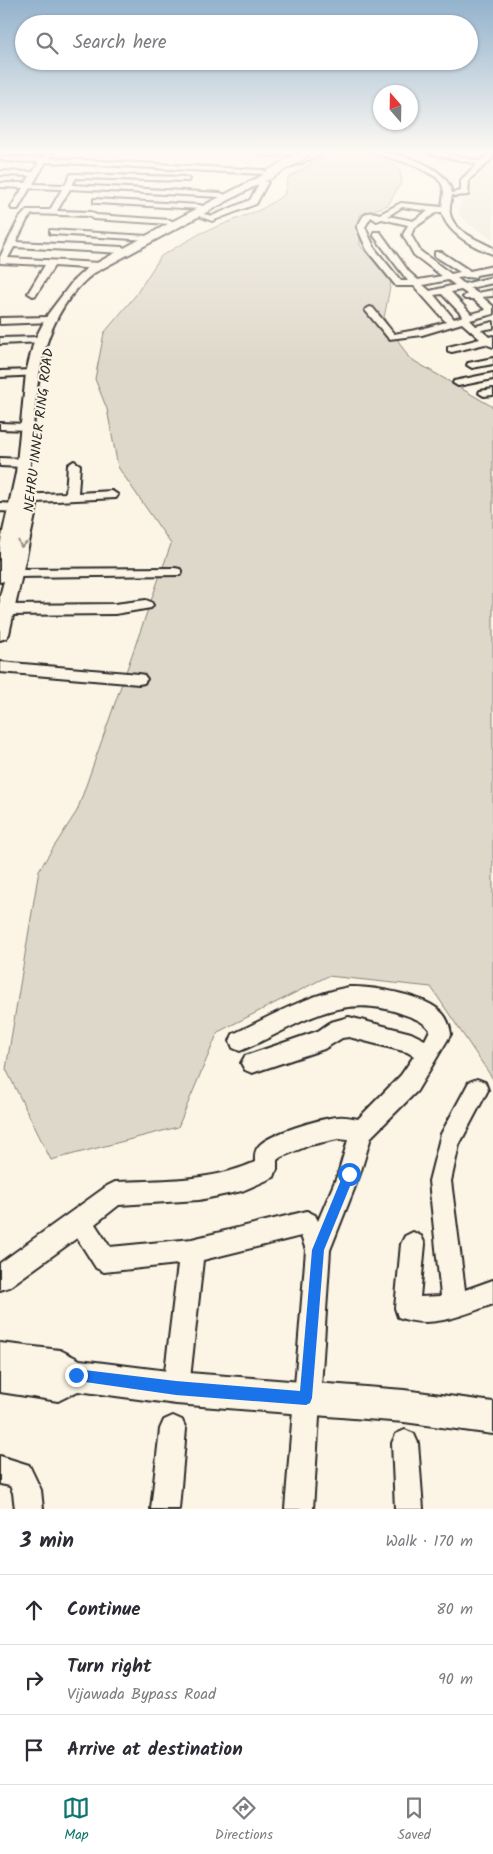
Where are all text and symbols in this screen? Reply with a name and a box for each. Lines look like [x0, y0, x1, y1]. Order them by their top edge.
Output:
search box [15, 15, 478, 70]
text: Search here [73, 28, 167, 58]
icon: search [33, 29, 61, 57]
north arrow [373, 85, 418, 130]
street label: NEHRU INNER RING ROAD [18, 347, 60, 513]
one-way arrow [17, 540, 28, 549]
route start [338, 1163, 361, 1186]
route end [65, 1364, 88, 1387]
text: 3 min [20, 1525, 74, 1558]
text: Walk · 170 m [385, 1529, 473, 1554]
text: Continue [67, 1595, 140, 1625]
icon: ahead [20, 1596, 48, 1624]
text: 80 m [436, 1597, 473, 1622]
text: Turn right [67, 1652, 152, 1682]
icon: right [20, 1666, 48, 1694]
text: 90 m [438, 1667, 473, 1692]
text: Vijawada Bypass Road [67, 1682, 216, 1707]
text: Arrive at destination [67, 1735, 243, 1765]
icon: arrive [20, 1736, 48, 1764]
tab: Map [62, 1794, 90, 1846]
tab: Directions [215, 1794, 273, 1846]
tab: Saved [397, 1794, 431, 1846]

